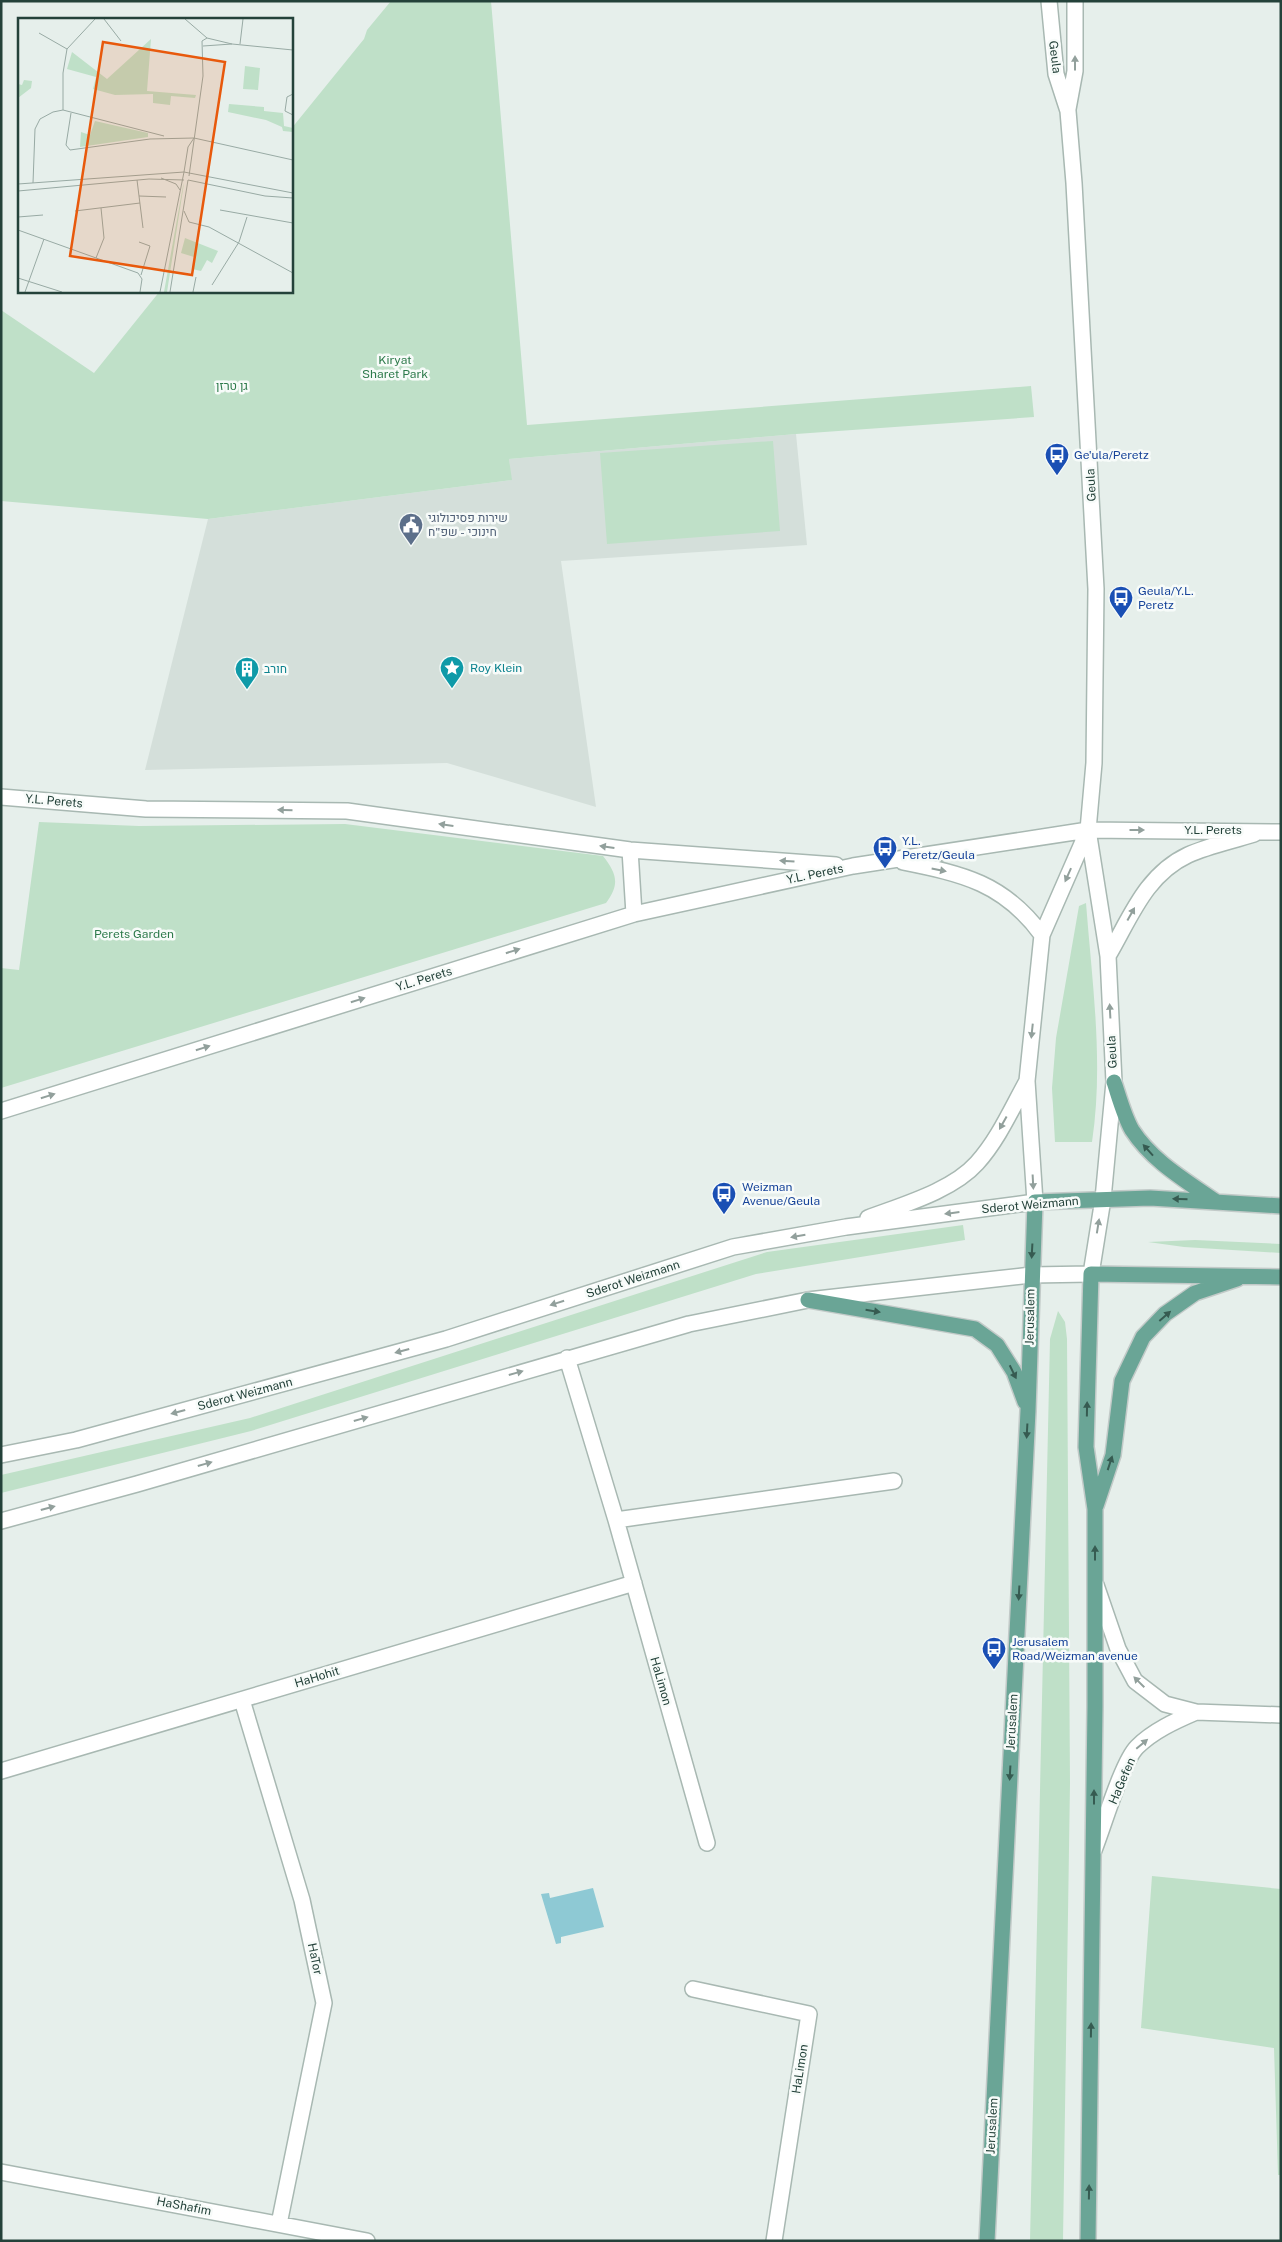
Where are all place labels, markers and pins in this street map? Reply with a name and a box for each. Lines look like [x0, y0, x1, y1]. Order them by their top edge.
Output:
bus stop icon: Ge'ula/Peretz [1044, 442, 1070, 476]
place label: Ge'ula/Peretz [1074, 448, 1149, 462]
place label: שירות פסיכולוגי חינוכי - שפ"ח [428, 511, 508, 539]
public building icon: שירות פסיכולוגי חינוכי - שפ"ח [398, 512, 424, 546]
place label: Geula/Y.L. Peretz [1138, 584, 1194, 612]
bus stop icon: Geula/Y.L. Peretz [1108, 585, 1134, 619]
place icon: Roy Klein [439, 655, 465, 689]
building icon: חורב [234, 656, 260, 690]
place label: Roy Klein [470, 661, 522, 675]
place label: חורב [264, 662, 287, 676]
place label: Y.L. Peretz/Geula [902, 834, 975, 862]
bus stop icon: Y.L. Peretz/Geula [872, 835, 898, 869]
place label: Weizman Avenue/Geula [742, 1180, 820, 1208]
bus stop icon: Weizman Avenue/Geula [711, 1181, 737, 1215]
place label: Jerusalem Road/Weizman avenue [1012, 1635, 1138, 1663]
bus stop icon: Jerusalem Road/Weizman avenue [981, 1636, 1007, 1670]

